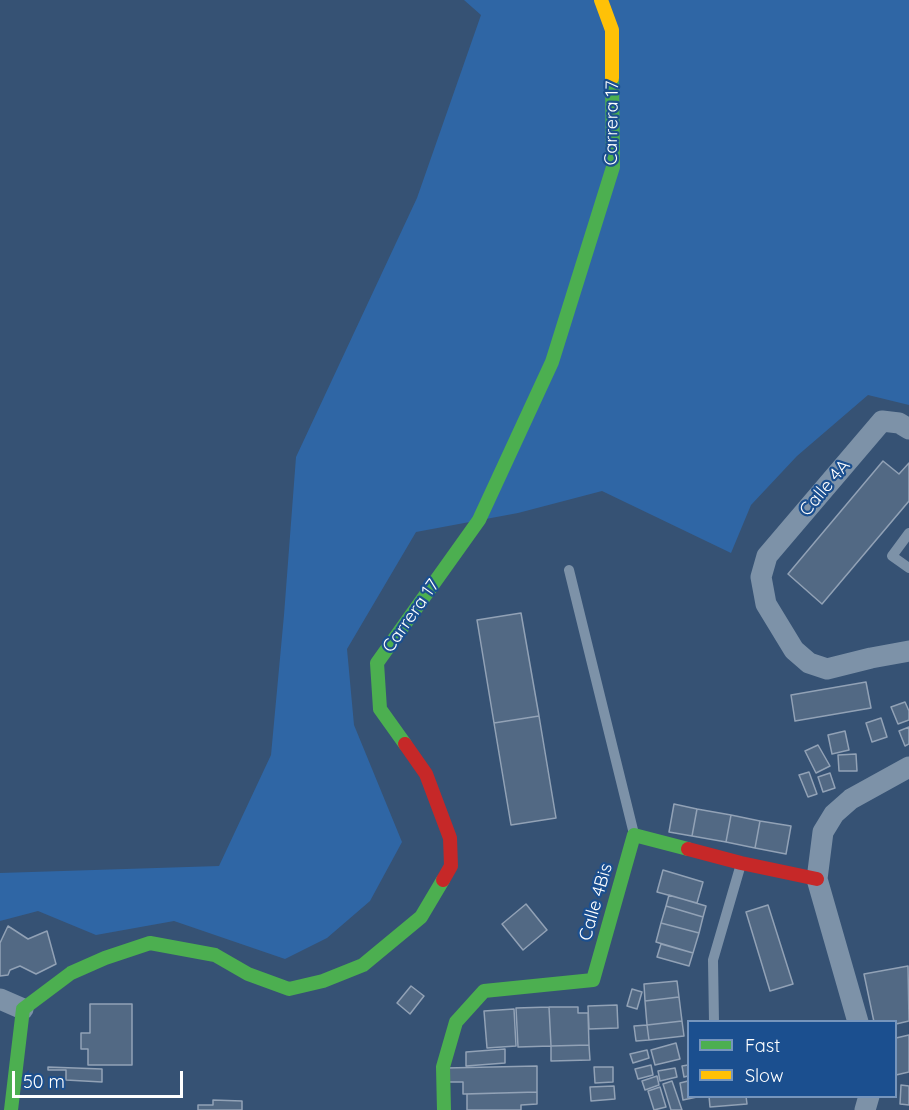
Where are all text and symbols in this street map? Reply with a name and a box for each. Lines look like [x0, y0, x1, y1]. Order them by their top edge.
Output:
street label: Carrera 17 [600, 80, 624, 166]
street label: Calle 4A [795, 455, 855, 521]
street label: Carrera 17 [378, 575, 444, 657]
street label: Calle 4Bis [575, 861, 617, 943]
legend [687, 1020, 897, 1098]
text: Fast [745, 1034, 780, 1057]
scale bar [15, 1059, 186, 1097]
text: Slow [745, 1064, 783, 1087]
text: 50 m [23, 1070, 65, 1093]

